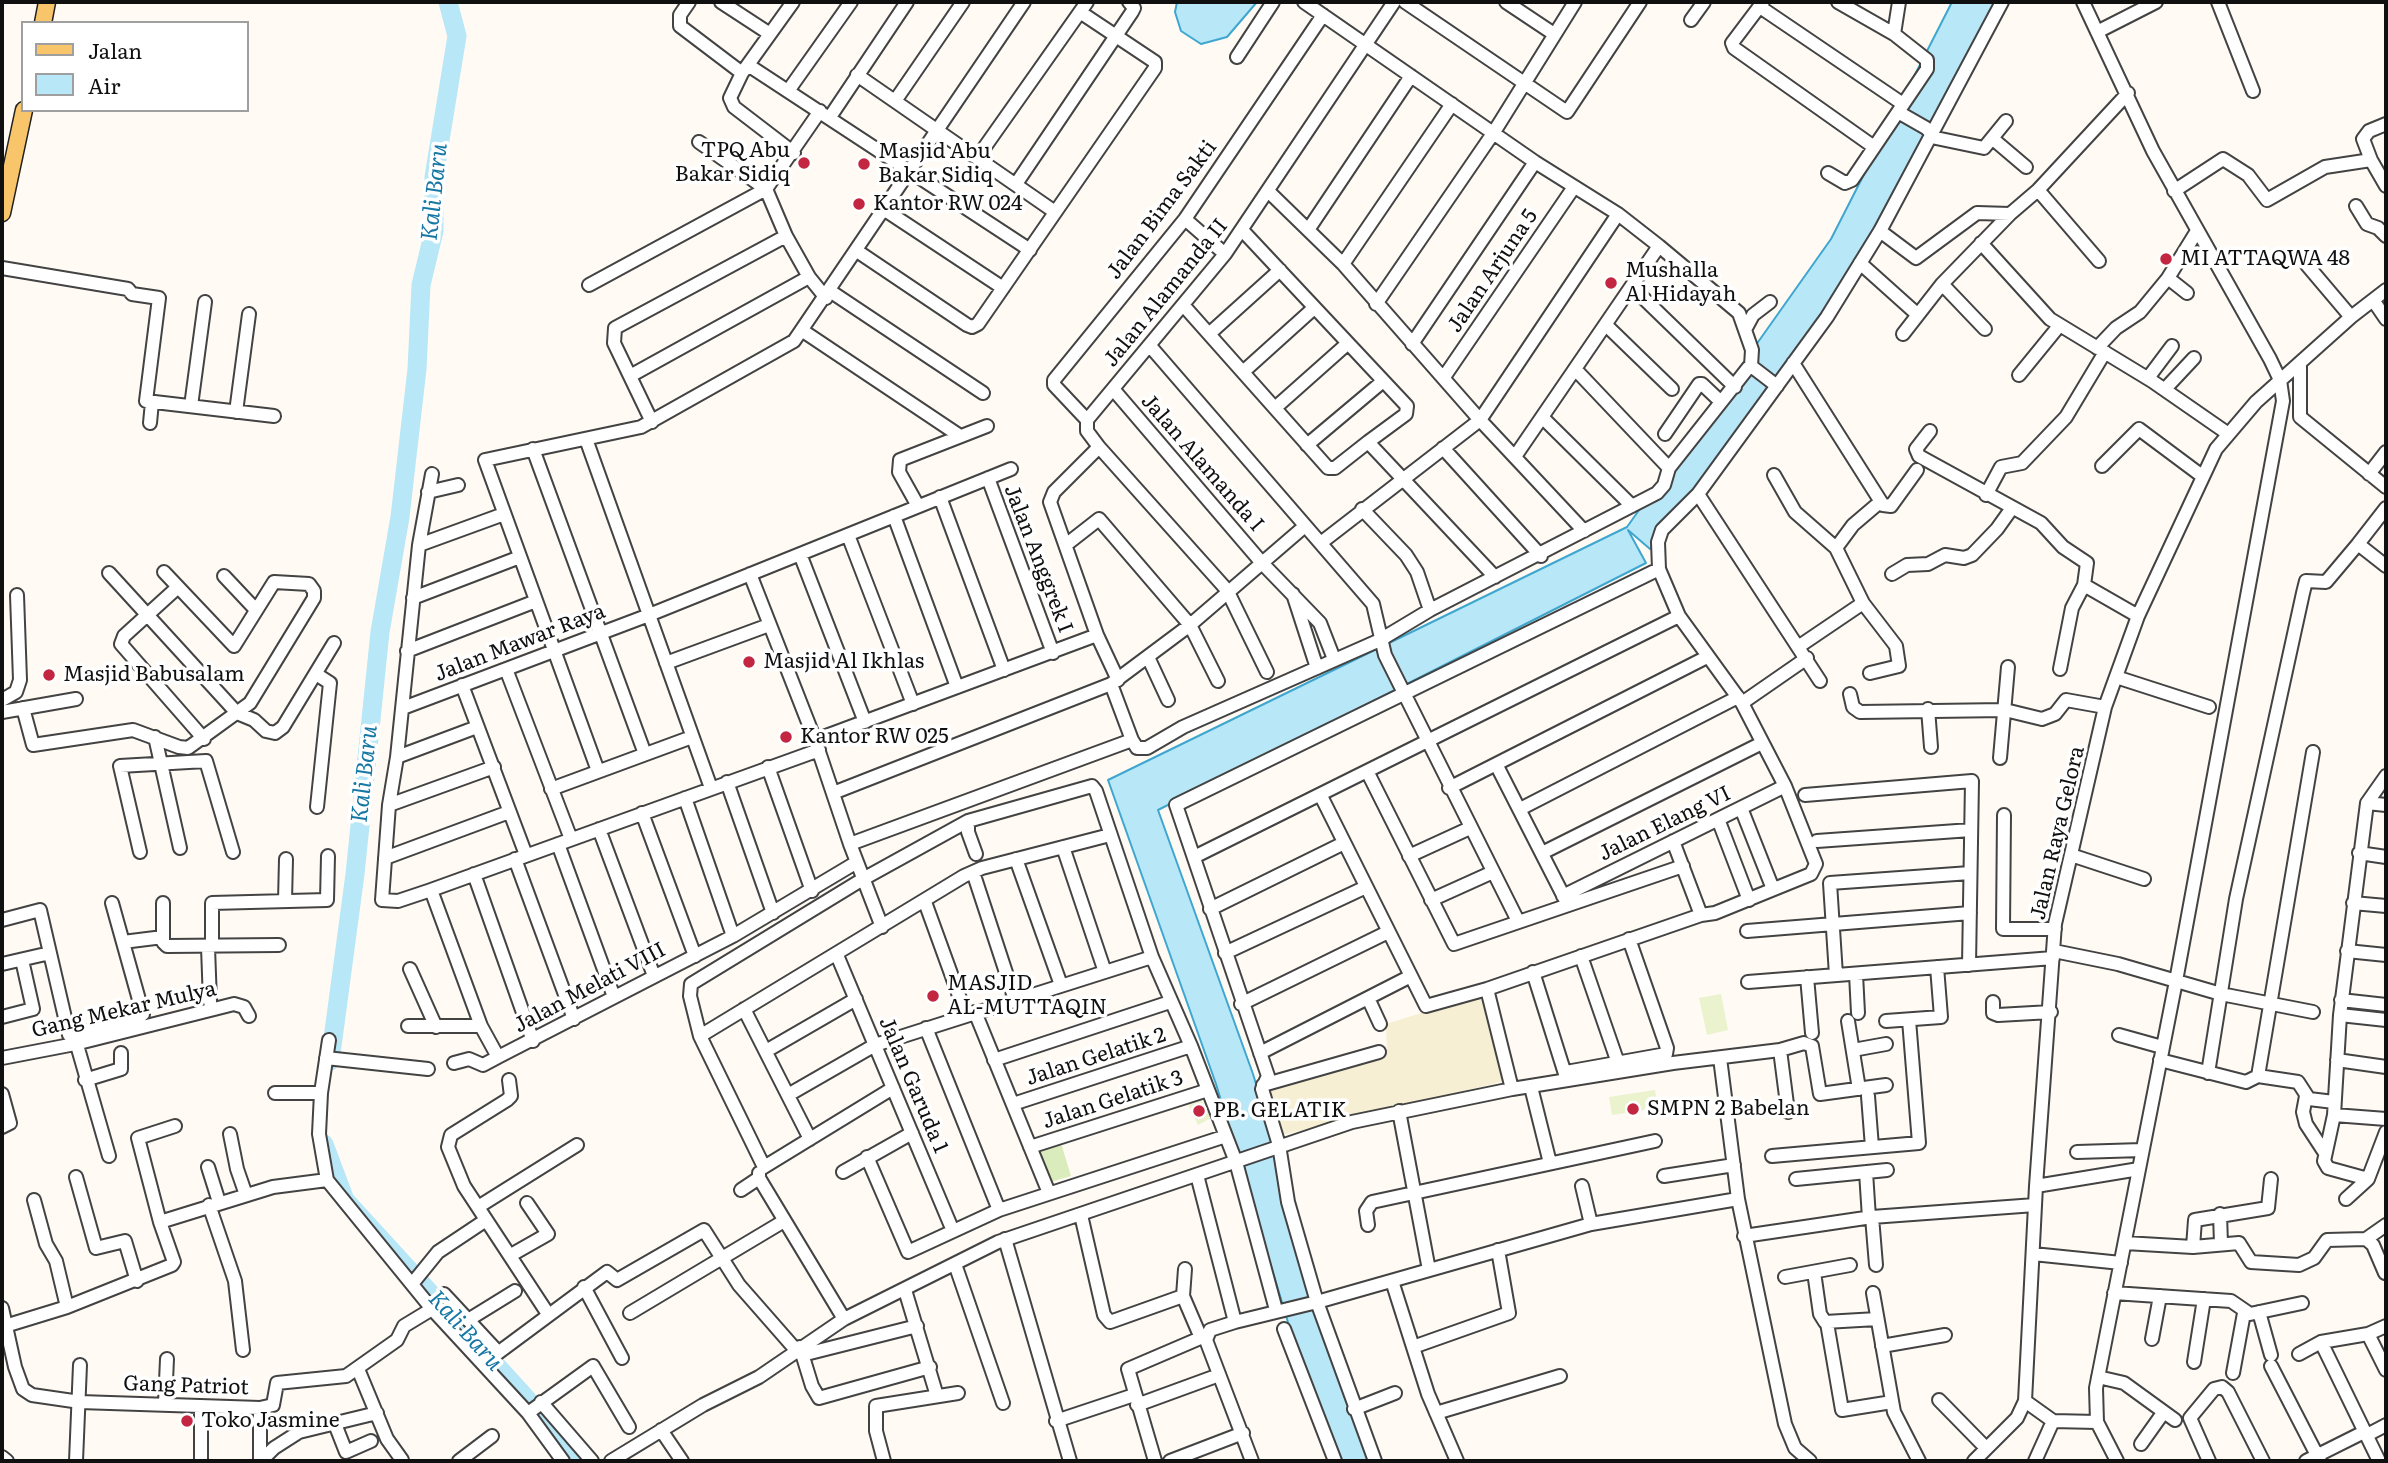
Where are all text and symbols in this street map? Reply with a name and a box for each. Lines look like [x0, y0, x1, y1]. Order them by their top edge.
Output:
legend [21, 21, 248, 112]
text: Jalan [88, 34, 142, 65]
text: Air [88, 69, 120, 100]
street label: Jalan Bima Sakti [1102, 136, 1222, 284]
place label: TPQ Abu Bakar Sidiq [675, 138, 790, 188]
place label: Masjid Abu Bakar Sidiq [878, 139, 993, 189]
water label: Kali Baru [416, 142, 454, 242]
marker: TPQ Abu Bakar Sidiq [796, 155, 812, 171]
marker: Masjid Abu Bakar Sidiq [856, 156, 872, 172]
place label: Kantor RW 024 [873, 191, 1023, 217]
marker: Kantor RW 024 [851, 196, 867, 212]
street label: Jalan Arjuna 5 [1443, 205, 1543, 337]
street label: Jalan Alamanda II [1099, 214, 1233, 372]
place label: MI ATTAQWA 48 [2180, 246, 2350, 272]
marker: MI ATTAQWA 48 [2158, 251, 2174, 267]
place label: Mushalla Al Hidayah [1625, 258, 1736, 308]
marker: Mushalla Al Hidayah [1603, 275, 1619, 291]
street label: Jalan Alamanda I [1135, 389, 1269, 537]
street label: Jalan Anggrek I [998, 481, 1078, 637]
street label: Jalan Mawar Raya [431, 599, 609, 687]
place label: Masjid Al Ikhlas [763, 649, 924, 675]
marker: Masjid Al Ikhlas [741, 654, 757, 670]
place label: Masjid Babusalam [63, 662, 245, 688]
marker: Masjid Babusalam [41, 667, 57, 683]
water label: Kali Baru [346, 724, 384, 824]
place label: Kantor RW 025 [800, 724, 949, 750]
marker: Kantor RW 025 [778, 729, 794, 745]
street label: Jalan Raya Gelora [2026, 744, 2090, 922]
street label: Jalan Elang VI [1595, 781, 1735, 867]
street label: Jalan Melati VIII [510, 937, 670, 1039]
place label: MASJID AL-MUTTAQIN [947, 971, 1107, 1021]
street label: Gang Mekar Mulya [29, 976, 219, 1044]
marker: MASJID AL-MUTTAQIN [925, 988, 941, 1004]
street label: Jalan Garuda 1 [873, 1013, 953, 1157]
street label: Jalan Gelatik 2 [1023, 1023, 1169, 1091]
street label: Jalan Gelatik 3 [1040, 1065, 1186, 1135]
place label: SMPN 2 Babelan [1647, 1096, 1810, 1122]
place label: PB. GELATIK [1213, 1098, 1346, 1124]
marker: SMPN 2 Babelan [1625, 1101, 1641, 1117]
marker: PB. GELATIK [1191, 1103, 1207, 1119]
water label: Kali Baru [422, 1286, 508, 1376]
street label: Gang Patriot [123, 1371, 249, 1401]
place label: Toko Jasmine [201, 1408, 340, 1434]
marker: Toko Jasmine [179, 1413, 195, 1429]

